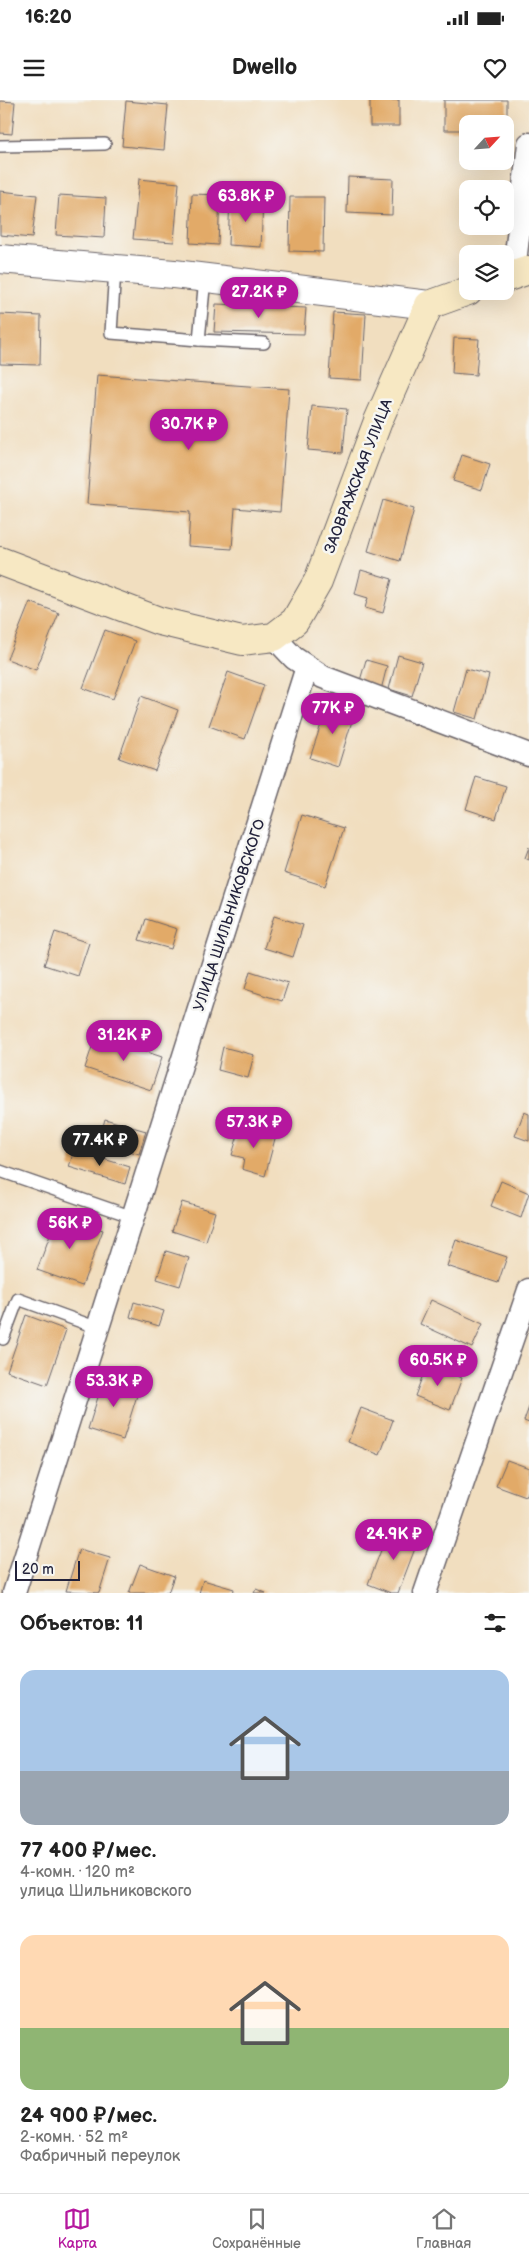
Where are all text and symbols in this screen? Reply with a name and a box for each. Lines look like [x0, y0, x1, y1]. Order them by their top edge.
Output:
text: 16:20 [25, 6, 72, 29]
icon: menu [20, 54, 48, 82]
text: Dwello [232, 54, 297, 81]
icon: heart [481, 54, 509, 82]
north arrow [459, 115, 514, 170]
map controls [459, 115, 514, 300]
pin: 63.8K ₽ [200, 180, 292, 223]
button: locate [459, 180, 514, 235]
text: 63.8K ₽ [218, 187, 274, 206]
button: layers [459, 245, 514, 300]
pin: 27.2K ₽ [213, 276, 305, 319]
text: 27.2K ₽ [231, 283, 287, 302]
street label: ЗАОВРАЖСКАЯ УЛИЦА [320, 395, 397, 556]
pin: 30.7K ₽ [143, 408, 235, 451]
text: 30.7K ₽ [161, 415, 217, 434]
pin: 77K ₽ [298, 692, 368, 735]
text: 77K ₽ [312, 699, 354, 718]
street label: УЛИЦА ШИЛЬНИКОВСКОГО [189, 817, 270, 1014]
pin: 31.2K ₽ [78, 1020, 170, 1062]
text: 31.2K ₽ [97, 1026, 151, 1045]
pin: 57.3K ₽ [208, 1106, 300, 1149]
text: 57.3K ₽ [226, 1113, 282, 1132]
pin: 77.4K ₽ [54, 1124, 146, 1167]
text: 77.4K ₽ [72, 1131, 128, 1150]
pin: 56K ₽ [35, 1208, 105, 1250]
text: 56K ₽ [48, 1214, 92, 1233]
pin: 60.5K ₽ [392, 1344, 484, 1387]
text: 60.5K ₽ [410, 1351, 466, 1370]
pin: 53.3K ₽ [68, 1366, 160, 1408]
text: 53.3K ₽ [86, 1372, 142, 1391]
pin: 24.9K ₽ [348, 1518, 440, 1561]
text: 24.9K ₽ [366, 1525, 422, 1544]
scale bar [15, 1558, 80, 1581]
text: 20 m [22, 1561, 54, 1578]
icon: filters [481, 1609, 509, 1637]
text: Объектов: 11 [20, 1611, 144, 1636]
icon: home [220, 1703, 310, 1793]
text: 77 400 ₽/мес. [20, 1838, 156, 1863]
text: 4-комн. · 120 m² [20, 1863, 135, 1882]
text: улица Шильниковского [20, 1882, 192, 1901]
icon: home [220, 1968, 310, 2058]
text: 24 900 ₽/мес. [20, 2103, 157, 2128]
text: 2-комн. · 52 m² [20, 2128, 128, 2147]
text: Фабричный переулок [20, 2147, 180, 2166]
tab: Карта [58, 2205, 97, 2252]
tab: Сохранённые [212, 2205, 301, 2252]
tab: Главная [416, 2205, 471, 2252]

